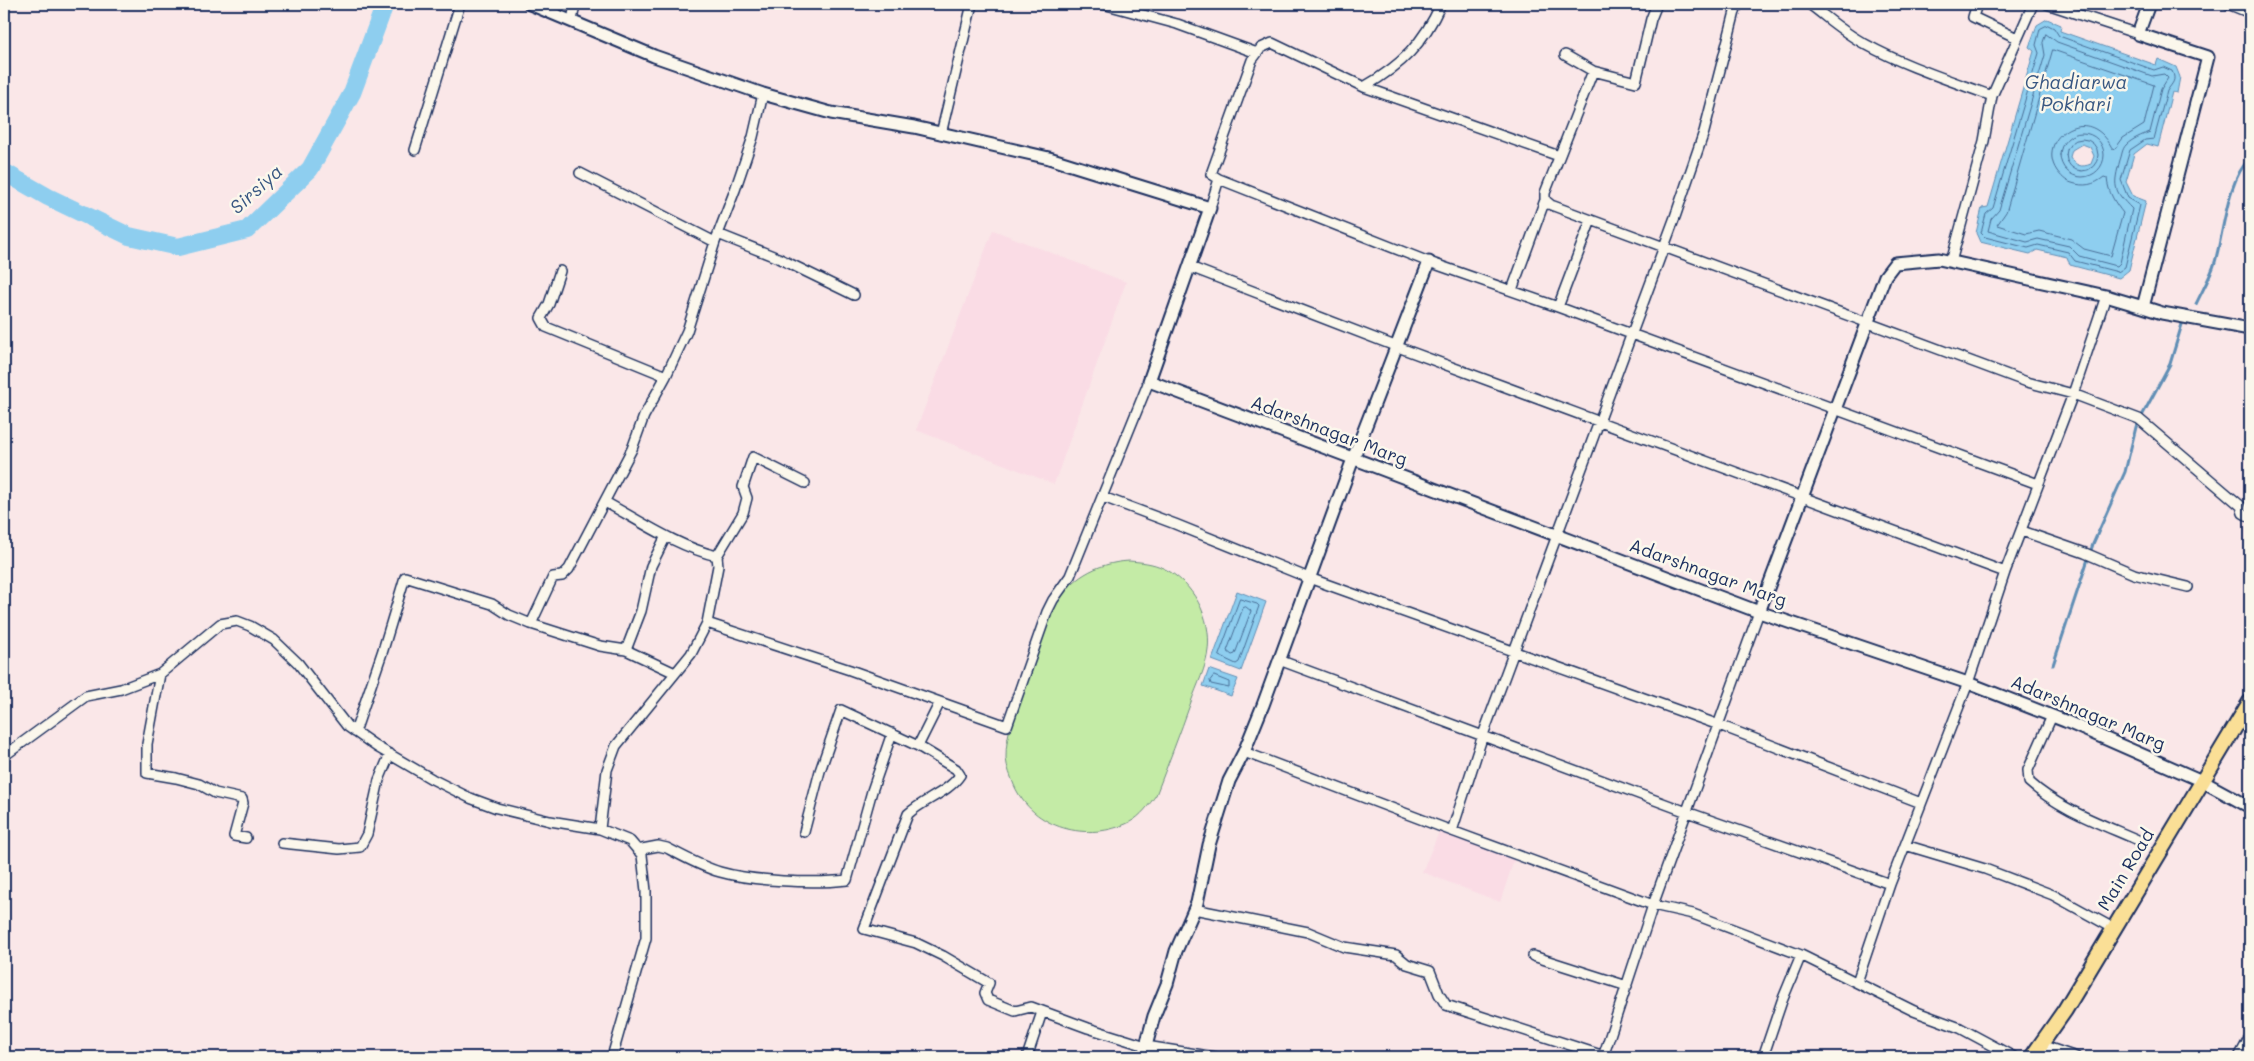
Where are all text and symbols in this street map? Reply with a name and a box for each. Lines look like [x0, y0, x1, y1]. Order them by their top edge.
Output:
water label: Ghadiarwa Pokhari [2025, 69, 2127, 116]
water label: Sirsiya [224, 158, 287, 219]
street label: Adarshnagar Marg [1248, 389, 1411, 471]
street label: Adarshnagar Marg [1626, 532, 1790, 612]
street label: Adarshnagar Marg [2007, 669, 2169, 755]
street label: Main Road [2091, 824, 2159, 915]

